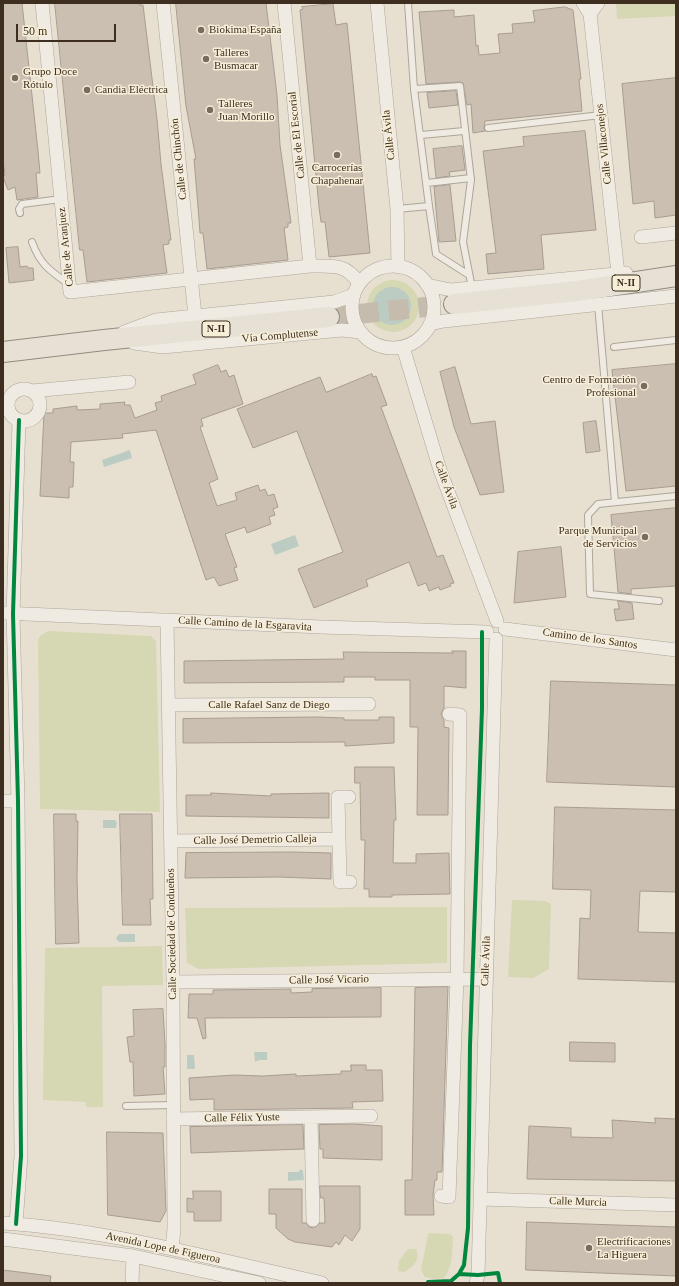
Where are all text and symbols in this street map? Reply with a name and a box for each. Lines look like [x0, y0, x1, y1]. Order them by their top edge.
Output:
scale bar [18, 16, 118, 42]
place label: Biokima España [209, 23, 281, 37]
text: 50 m [23, 24, 47, 38]
marker: Biokima España [196, 25, 206, 35]
place label: Talleres Busmacar [214, 46, 258, 72]
marker: Talleres Busmacar [201, 54, 211, 64]
place label: Grupo Doce Rótulo [23, 65, 77, 91]
marker: Grupo Doce Rótulo [10, 73, 20, 83]
place label: Candia Eléctrica [95, 83, 168, 97]
marker: Candia Eléctrica [82, 85, 92, 95]
street label: Calle de El Escorial [286, 91, 308, 179]
place label: Talleres Juan Morillo [218, 97, 275, 123]
street label: Calle Villaconejos [593, 103, 615, 185]
marker: Talleres Juan Morillo [205, 105, 215, 115]
street label: Calle Ávila [380, 109, 398, 161]
street label: Calle de Chinchón [168, 118, 190, 200]
marker: Carrocerías Chapahenar [332, 150, 342, 160]
place label: Carrocerías Chapahenar [311, 161, 363, 187]
street label: Calle de Aranjuez [55, 207, 77, 287]
road number: N-II [612, 275, 640, 291]
road number: N-II [202, 321, 230, 337]
street label: Vía Complutense [241, 326, 319, 346]
place label: Centro de Formación Profesional [543, 373, 636, 399]
marker: Centro de Formación Profesional [639, 381, 649, 391]
street label: Calle Ávila [431, 459, 461, 511]
place label: Parque Municipal de Servicios [558, 524, 637, 550]
marker: Parque Municipal de Servicios [640, 532, 650, 542]
street label: Calle Camino de la Esgaravita [178, 614, 312, 634]
street label: Camino de los Santos [542, 626, 638, 652]
street label: Calle Rafael Sanz de Diego [208, 698, 330, 712]
street label: Calle José Demetrio Calleja [193, 832, 317, 848]
street label: Calle Sociedad de Condueños [164, 868, 180, 1000]
street label: Calle Ávila [479, 936, 493, 986]
street label: Calle José Vicario [289, 973, 369, 987]
street label: Calle Félix Yuste [204, 1111, 280, 1125]
street label: Calle Murcia [549, 1194, 607, 1210]
street label: Avenida Lope de Figueroa [105, 1229, 221, 1267]
place label: Electrificaciones La Higuera [597, 1235, 671, 1261]
marker: Electrificaciones La Higuera [584, 1243, 594, 1253]

